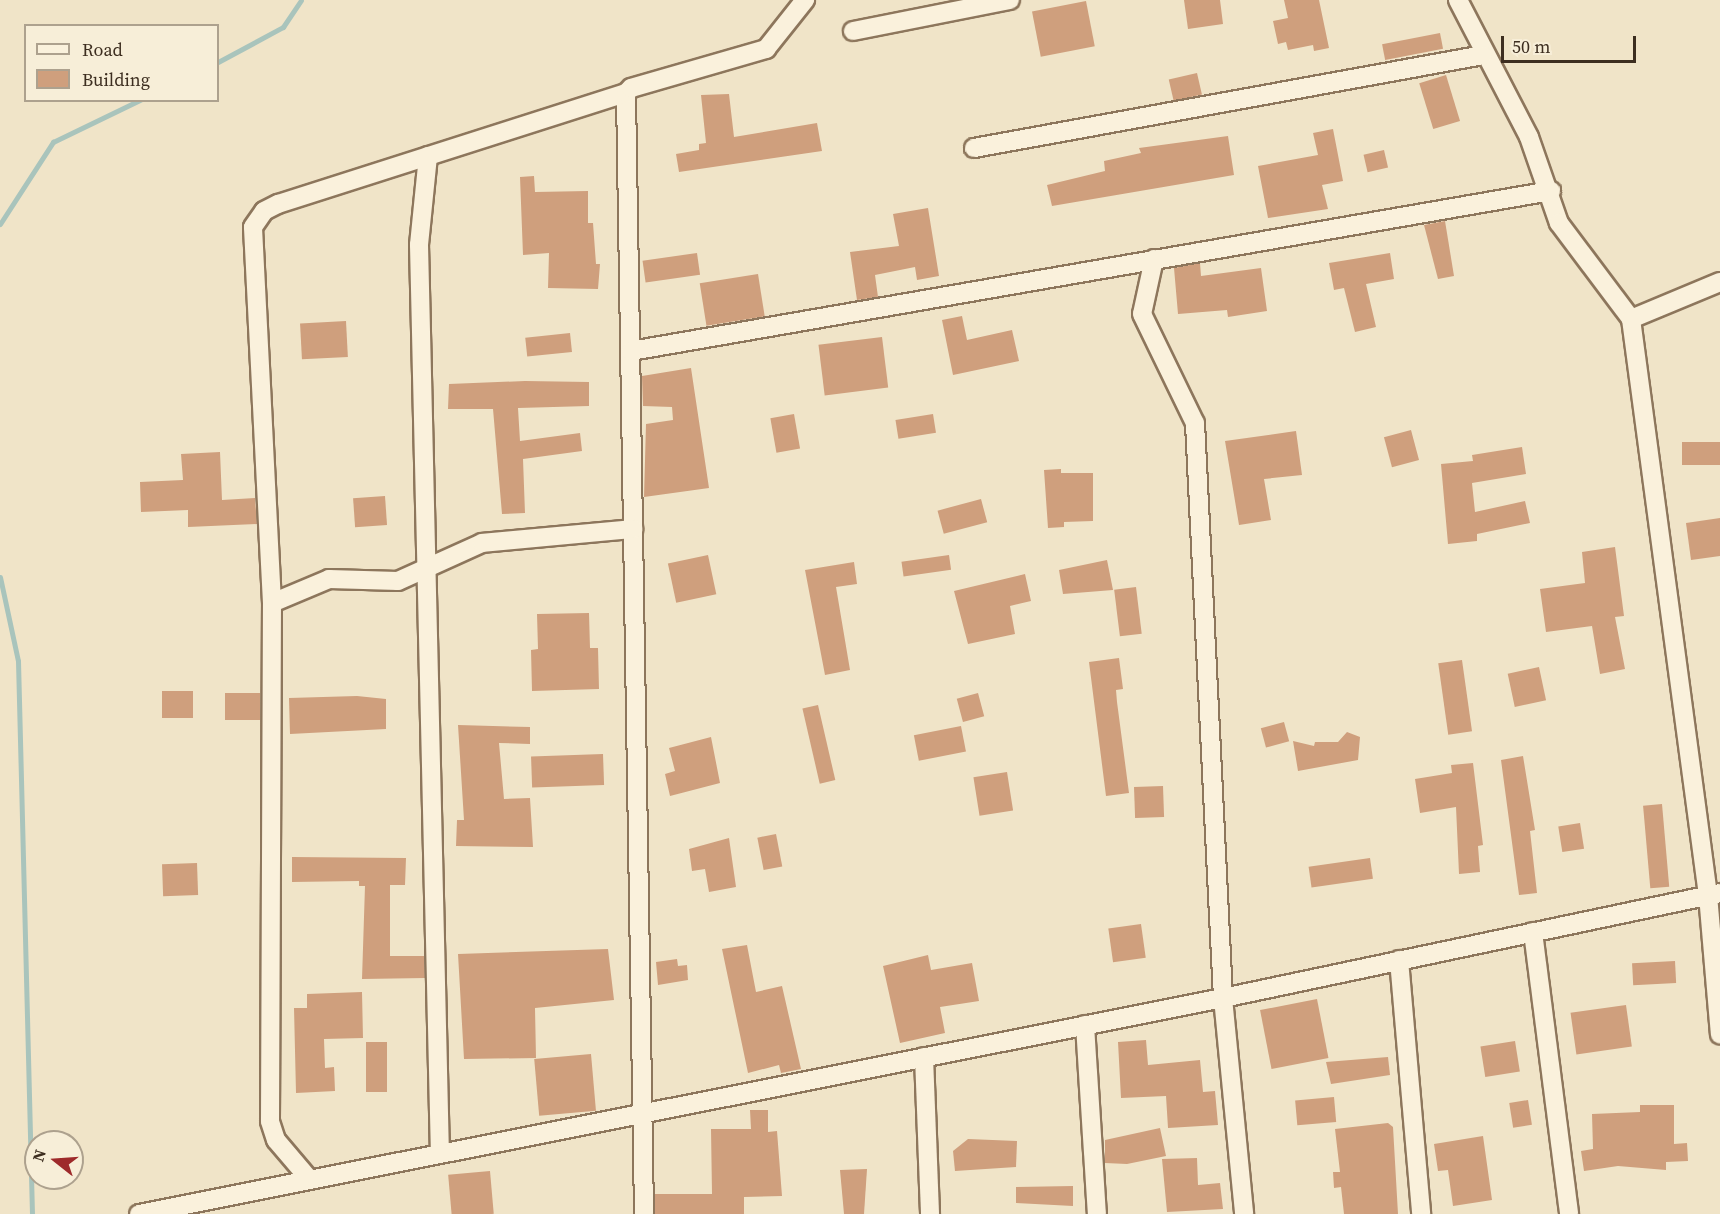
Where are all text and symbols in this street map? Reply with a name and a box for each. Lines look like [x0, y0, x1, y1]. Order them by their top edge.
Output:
legend [24, 24, 219, 102]
scale bar [1504, 24, 1639, 62]
text: 50 m [1512, 34, 1550, 59]
text: Road [82, 37, 123, 62]
text: Building [82, 67, 150, 92]
north arrow [24, 1130, 84, 1190]
text: N [26, 1147, 51, 1164]

